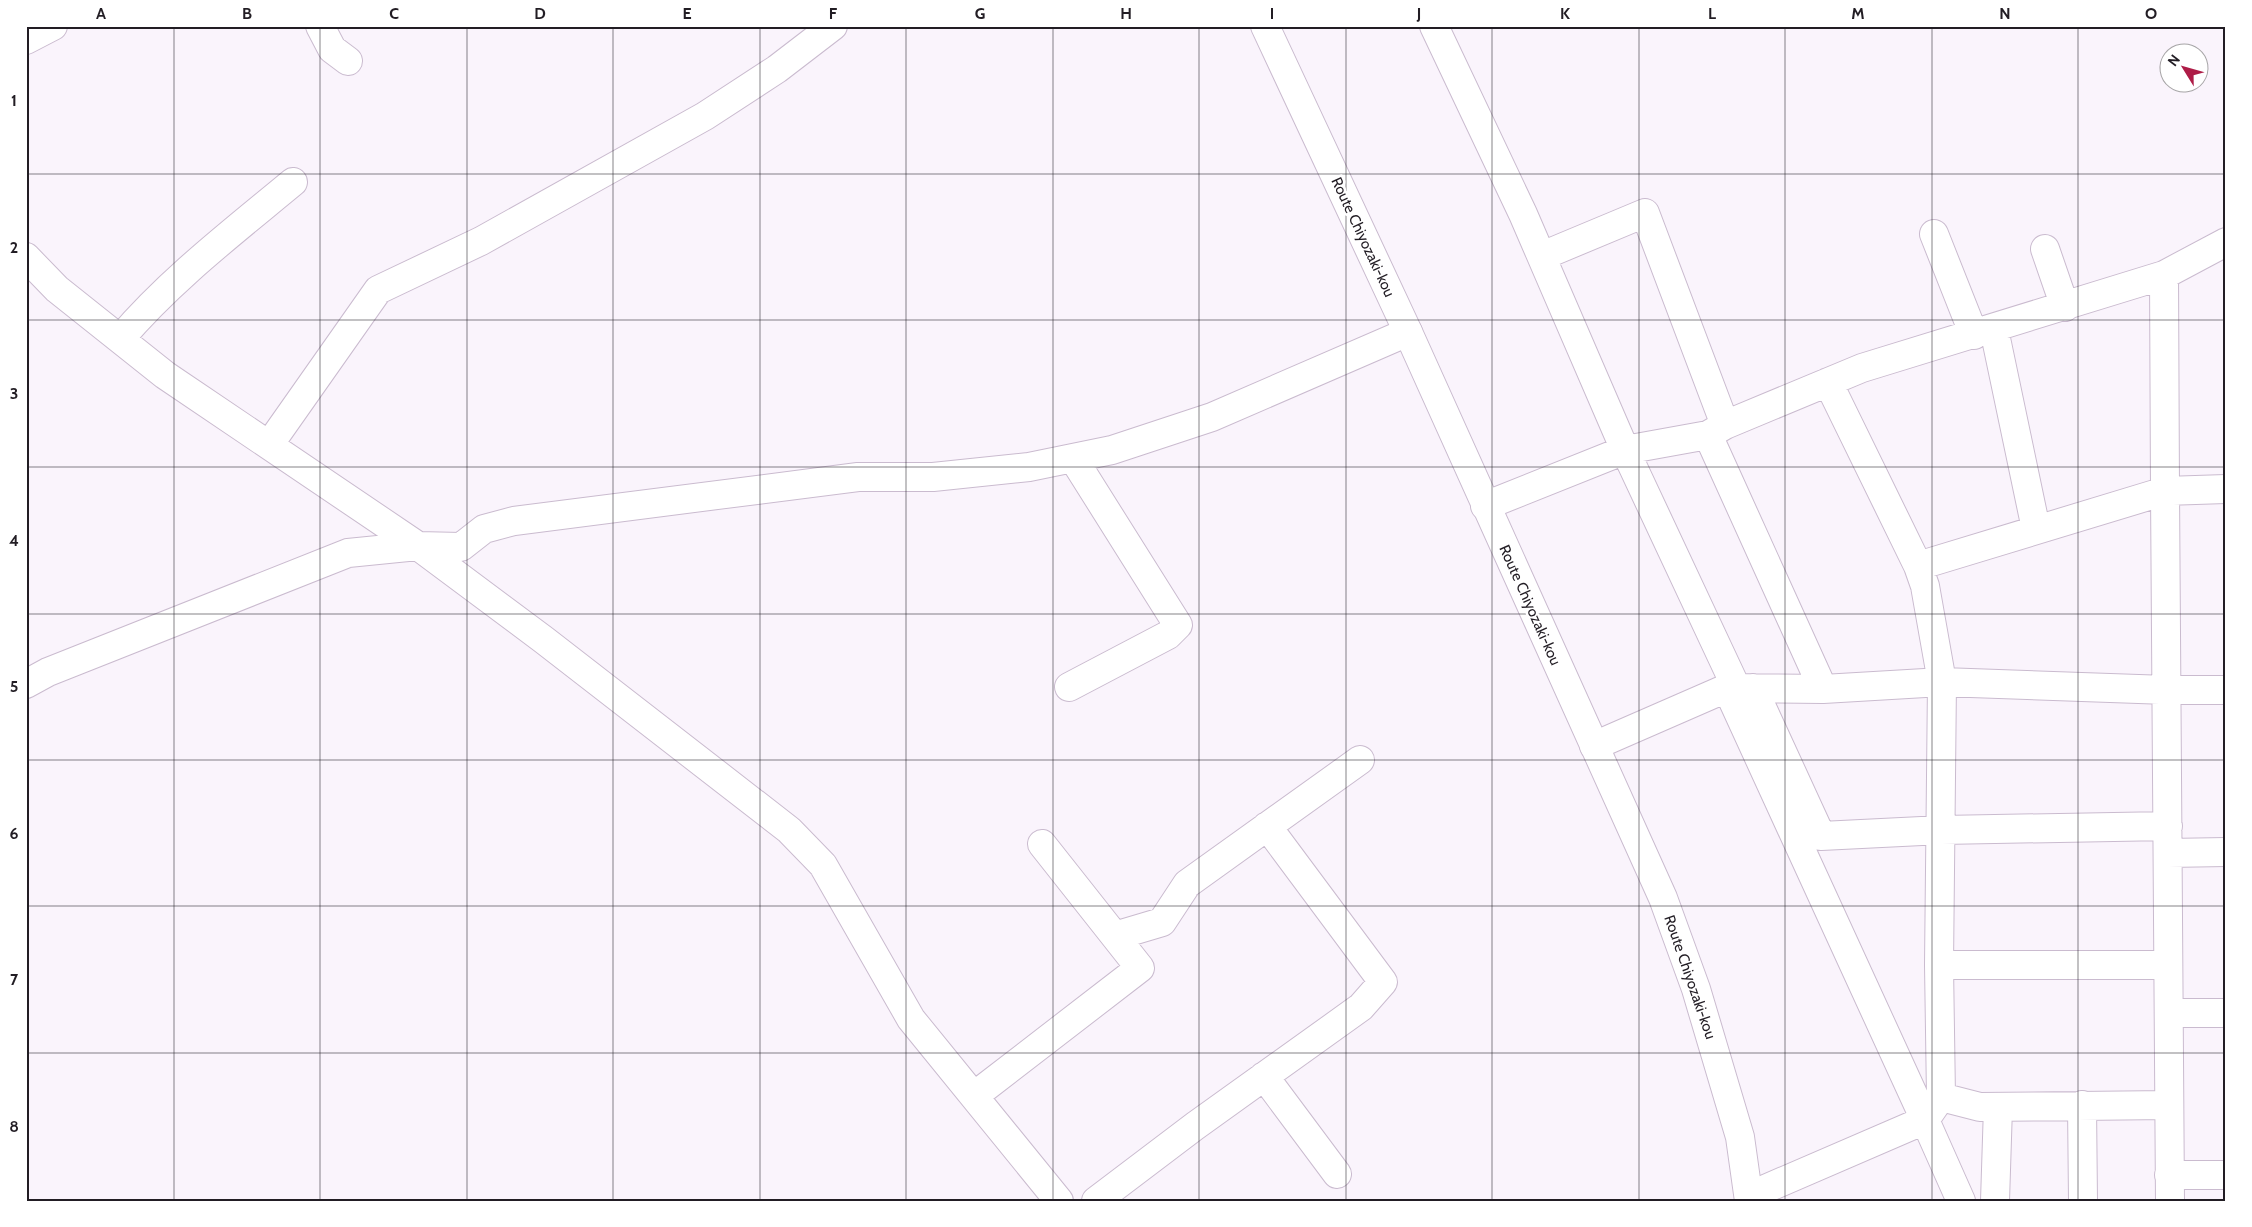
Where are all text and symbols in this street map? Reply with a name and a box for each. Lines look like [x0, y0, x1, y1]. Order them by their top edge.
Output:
text: A [96, 4, 106, 23]
text: B [242, 4, 252, 23]
text: C [389, 4, 399, 23]
text: D [534, 4, 546, 23]
text: E [682, 4, 692, 23]
text: F [829, 4, 838, 23]
text: G [975, 4, 985, 23]
text: H [1120, 4, 1132, 23]
text: I [1270, 4, 1274, 23]
text: J [1416, 4, 1421, 23]
text: K [1560, 4, 1570, 23]
text: L [1708, 4, 1716, 23]
text: M [1851, 4, 1865, 23]
text: N [1999, 4, 2011, 23]
text: O [2145, 4, 2157, 23]
north arrow [2160, 42, 2210, 92]
text: N [2163, 51, 2184, 70]
text: 1 [11, 91, 17, 110]
street label: Route Chiyozaki-kou [1327, 174, 1399, 300]
text: 2 [10, 238, 18, 257]
text: 3 [10, 384, 18, 403]
text: 4 [9, 531, 19, 550]
street label: Route Chiyozaki-kou [1495, 542, 1565, 668]
text: 5 [10, 677, 18, 696]
text: 6 [10, 824, 19, 843]
street label: Route Chiyozaki-kou [1660, 913, 1720, 1041]
text: 7 [10, 970, 19, 989]
text: 8 [9, 1117, 19, 1136]

